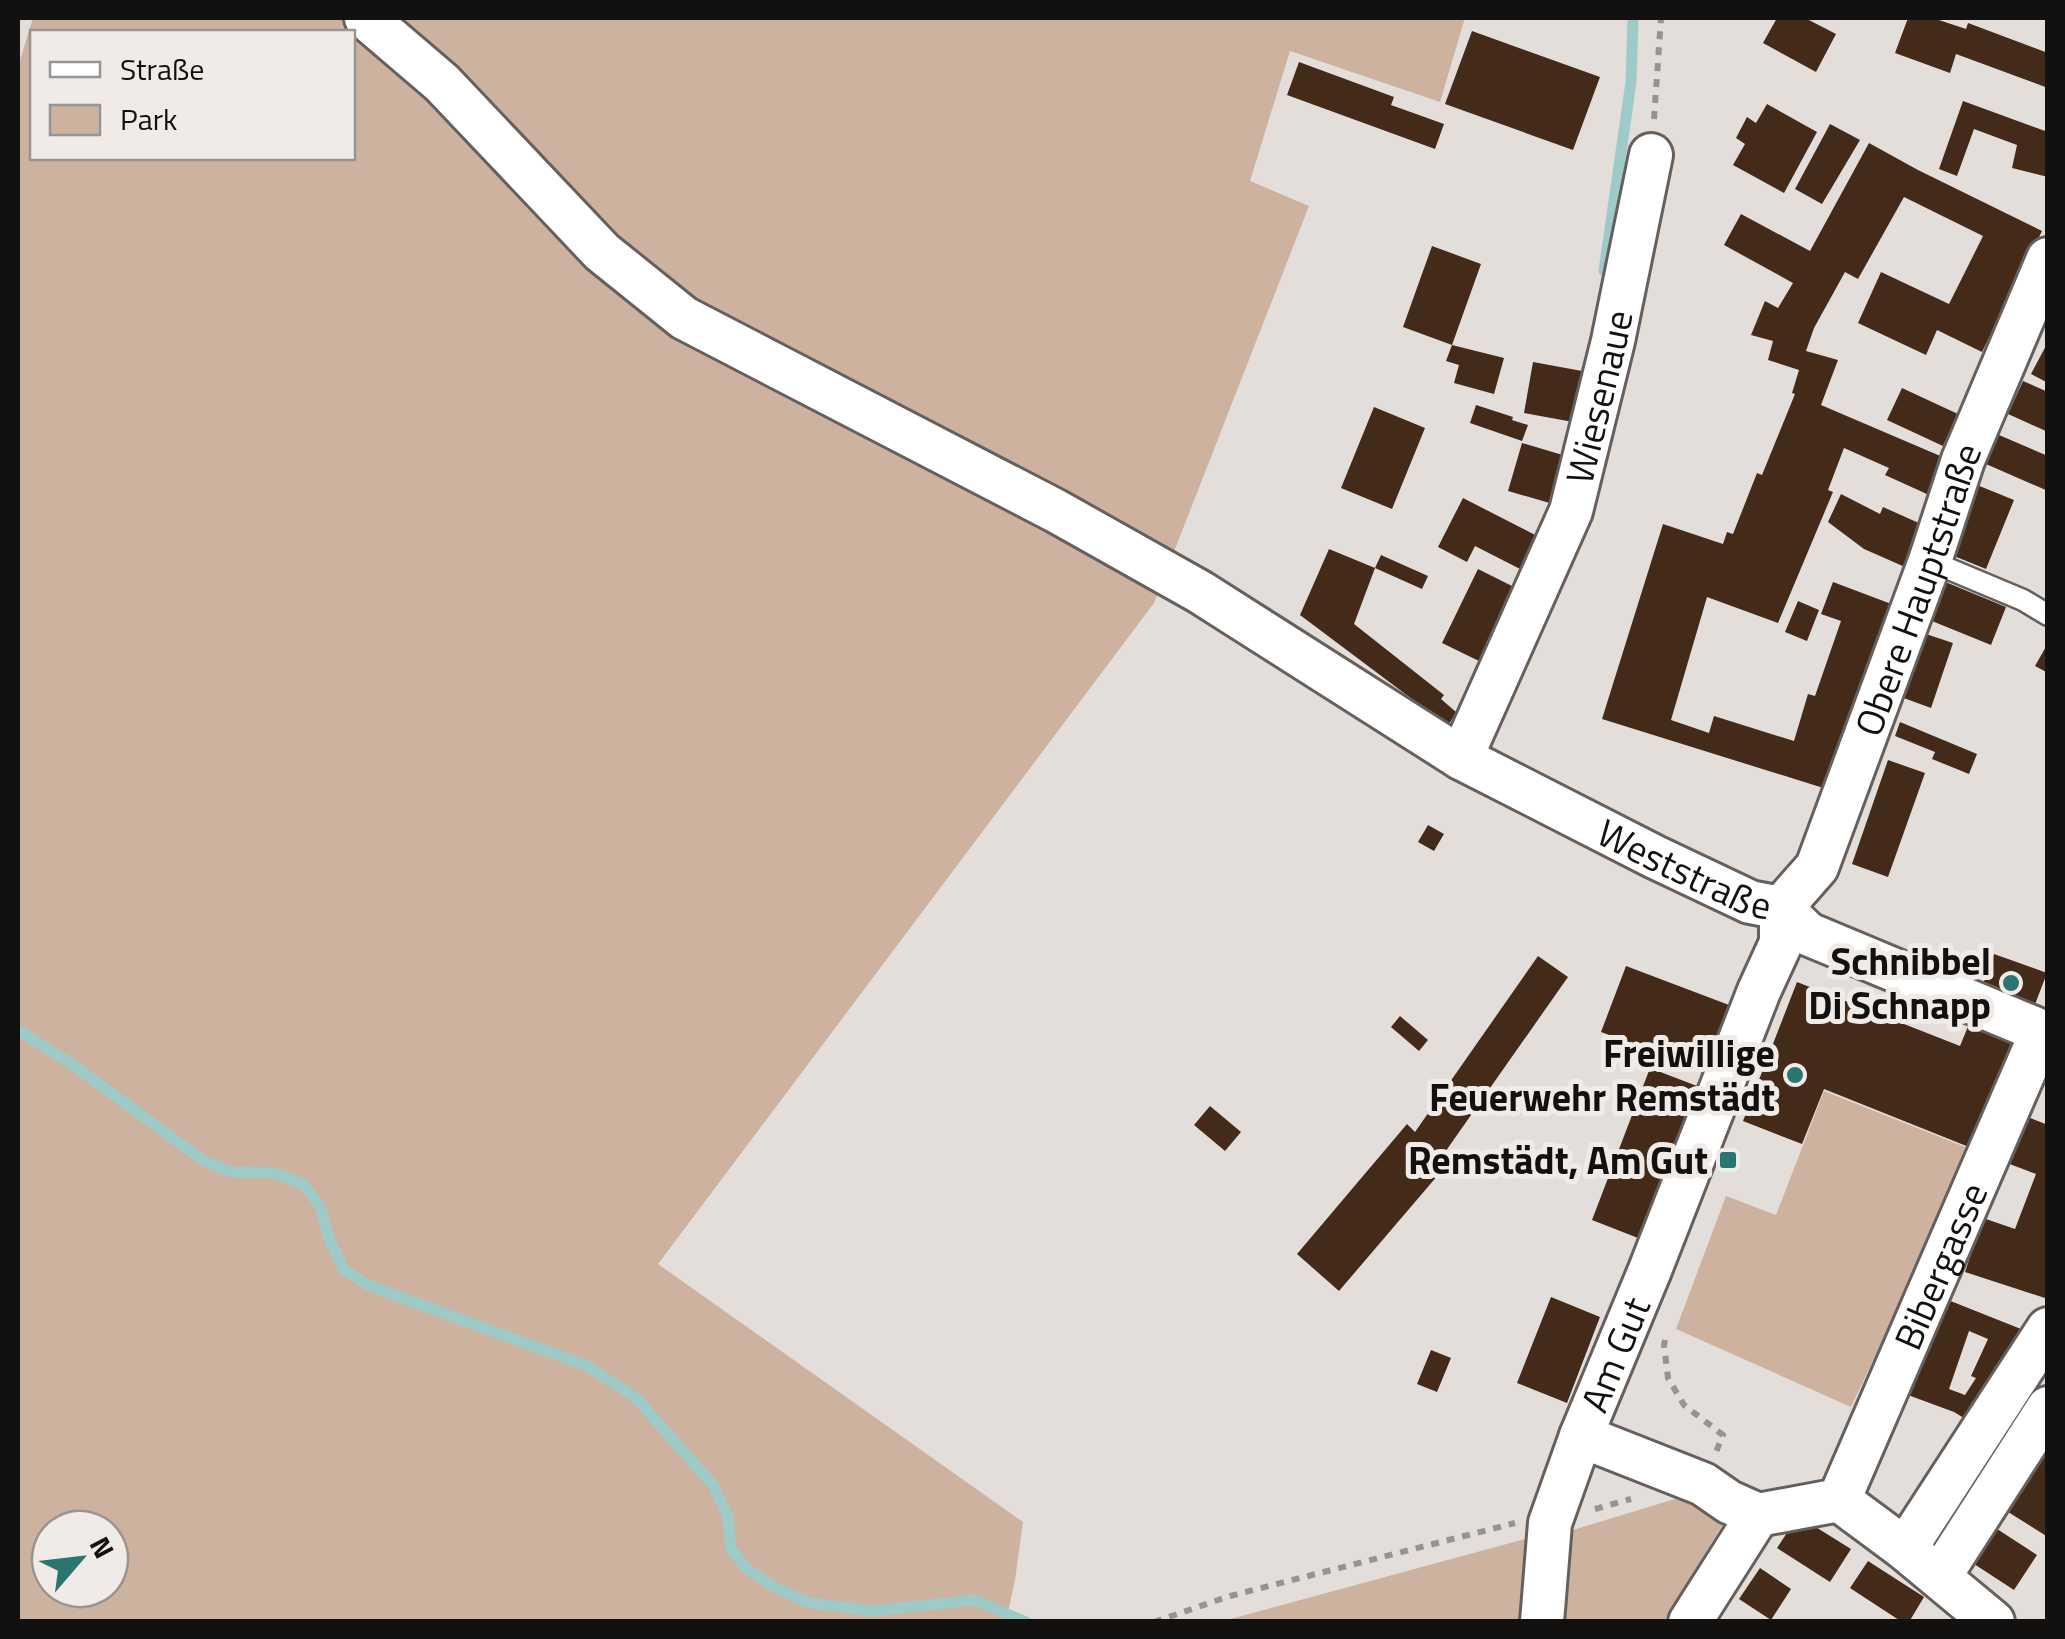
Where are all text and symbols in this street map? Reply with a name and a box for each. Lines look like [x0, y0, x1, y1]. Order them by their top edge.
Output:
legend [30, 30, 355, 160]
text: Straße [120, 46, 204, 92]
text: Park [120, 96, 177, 142]
street label: Wiesenaue [1550, 305, 1648, 490]
street label: Obere Hauptstraße [1839, 433, 1996, 744]
street label: Weststraße [1587, 803, 1776, 934]
place label: Schnibbel Di Schnapp [1808, 932, 1991, 1034]
marker: Schnibbel Di Schnapp [2000, 972, 2022, 994]
place label: Freiwillige Feuerwehr Remstädt [1429, 1024, 1775, 1126]
marker: Freiwillige Feuerwehr Remstädt [1784, 1064, 1806, 1086]
place label: Remstädt, Am Gut [1408, 1131, 1708, 1189]
marker: Remstädt, Am Gut [1717, 1149, 1739, 1171]
street label: Bibergasse [1879, 1173, 2002, 1359]
street label: Am Gut [1565, 1288, 1665, 1421]
north arrow [30, 1509, 130, 1609]
text: N [79, 1528, 126, 1566]

